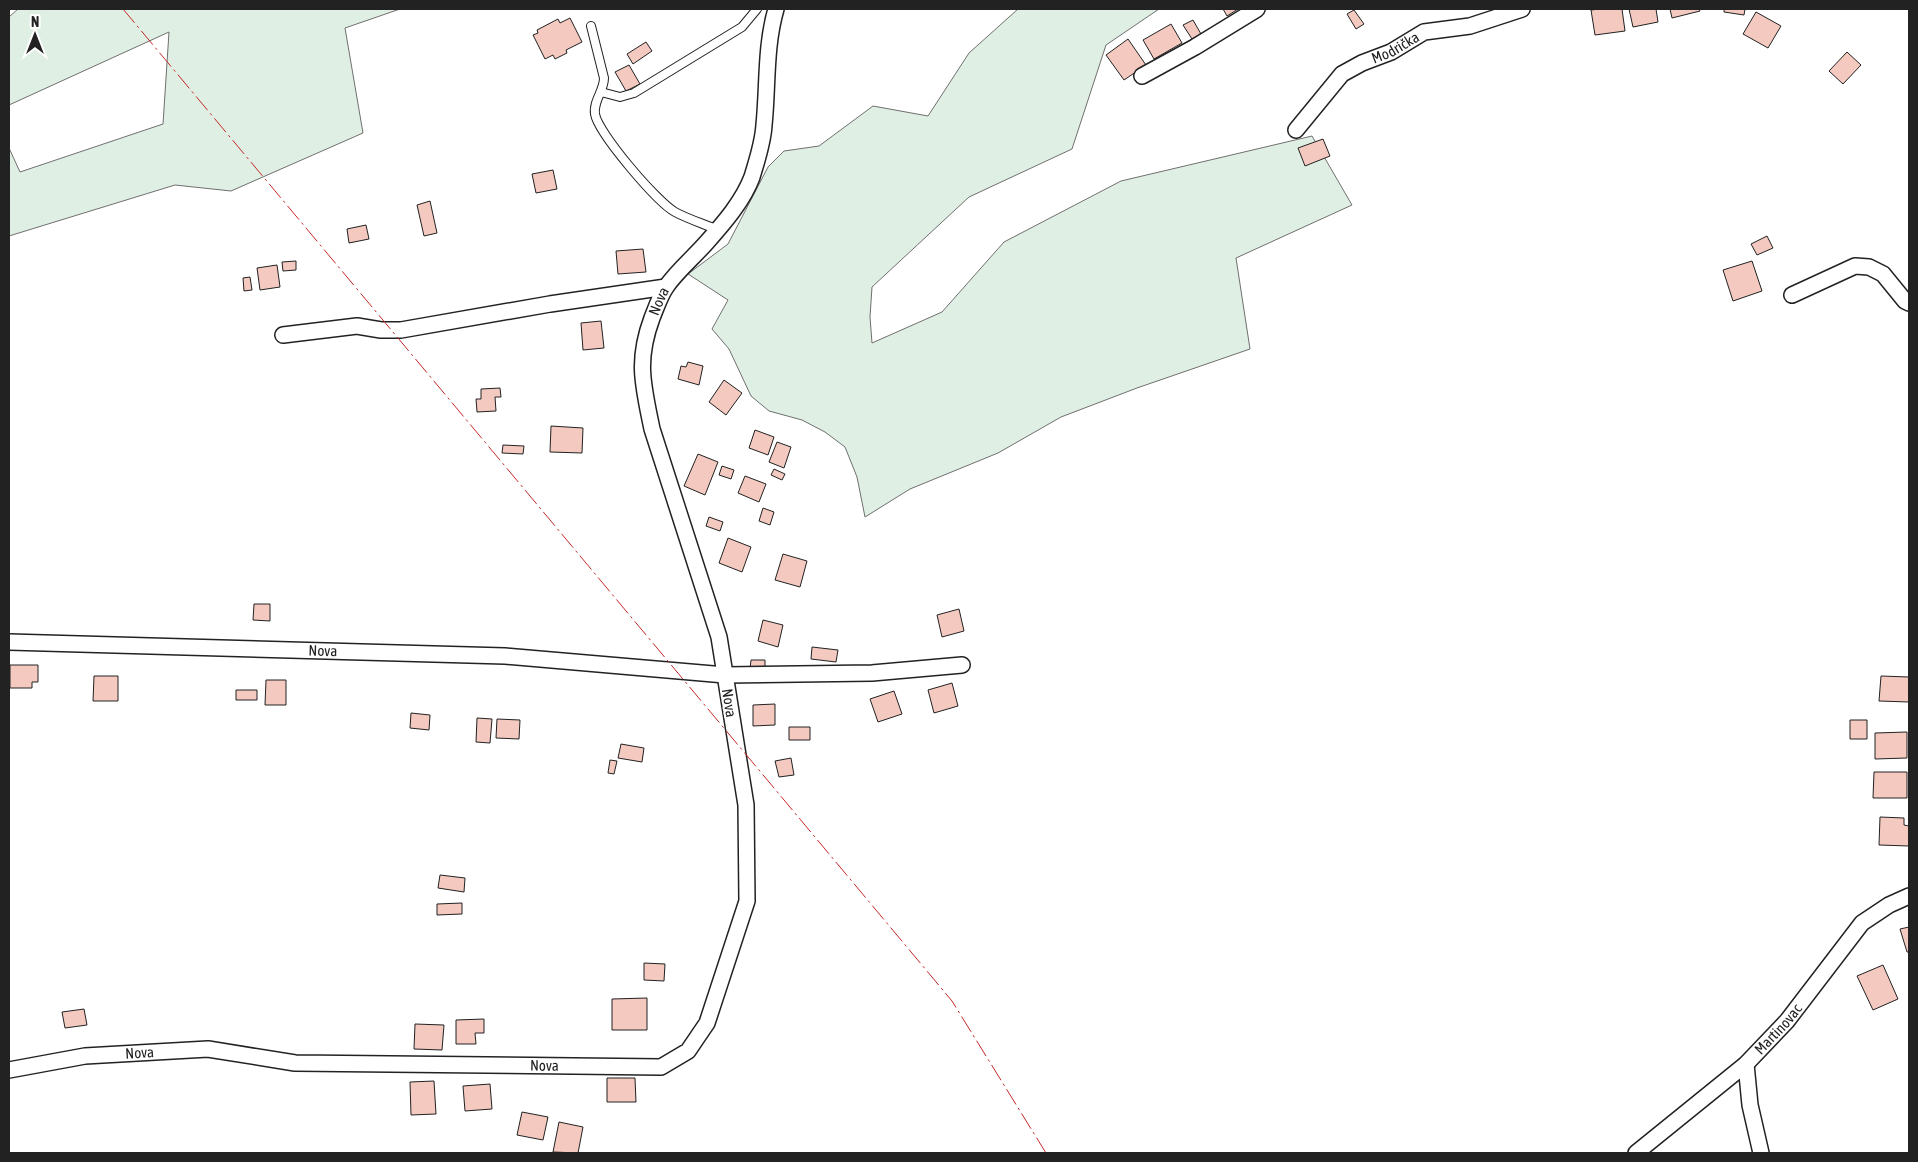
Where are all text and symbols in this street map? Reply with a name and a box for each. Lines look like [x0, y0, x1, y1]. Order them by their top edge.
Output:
north arrow [10, 10, 60, 60]
text: N [31, 14, 39, 30]
street label: Modrička [1369, 28, 1422, 67]
street label: Nova [645, 284, 672, 318]
street label: Nova [308, 641, 338, 659]
street label: Nova [719, 687, 740, 718]
street label: Martinovac [1751, 1000, 1805, 1058]
street label: Nova [125, 1043, 154, 1062]
street label: Nova [530, 1057, 559, 1074]

